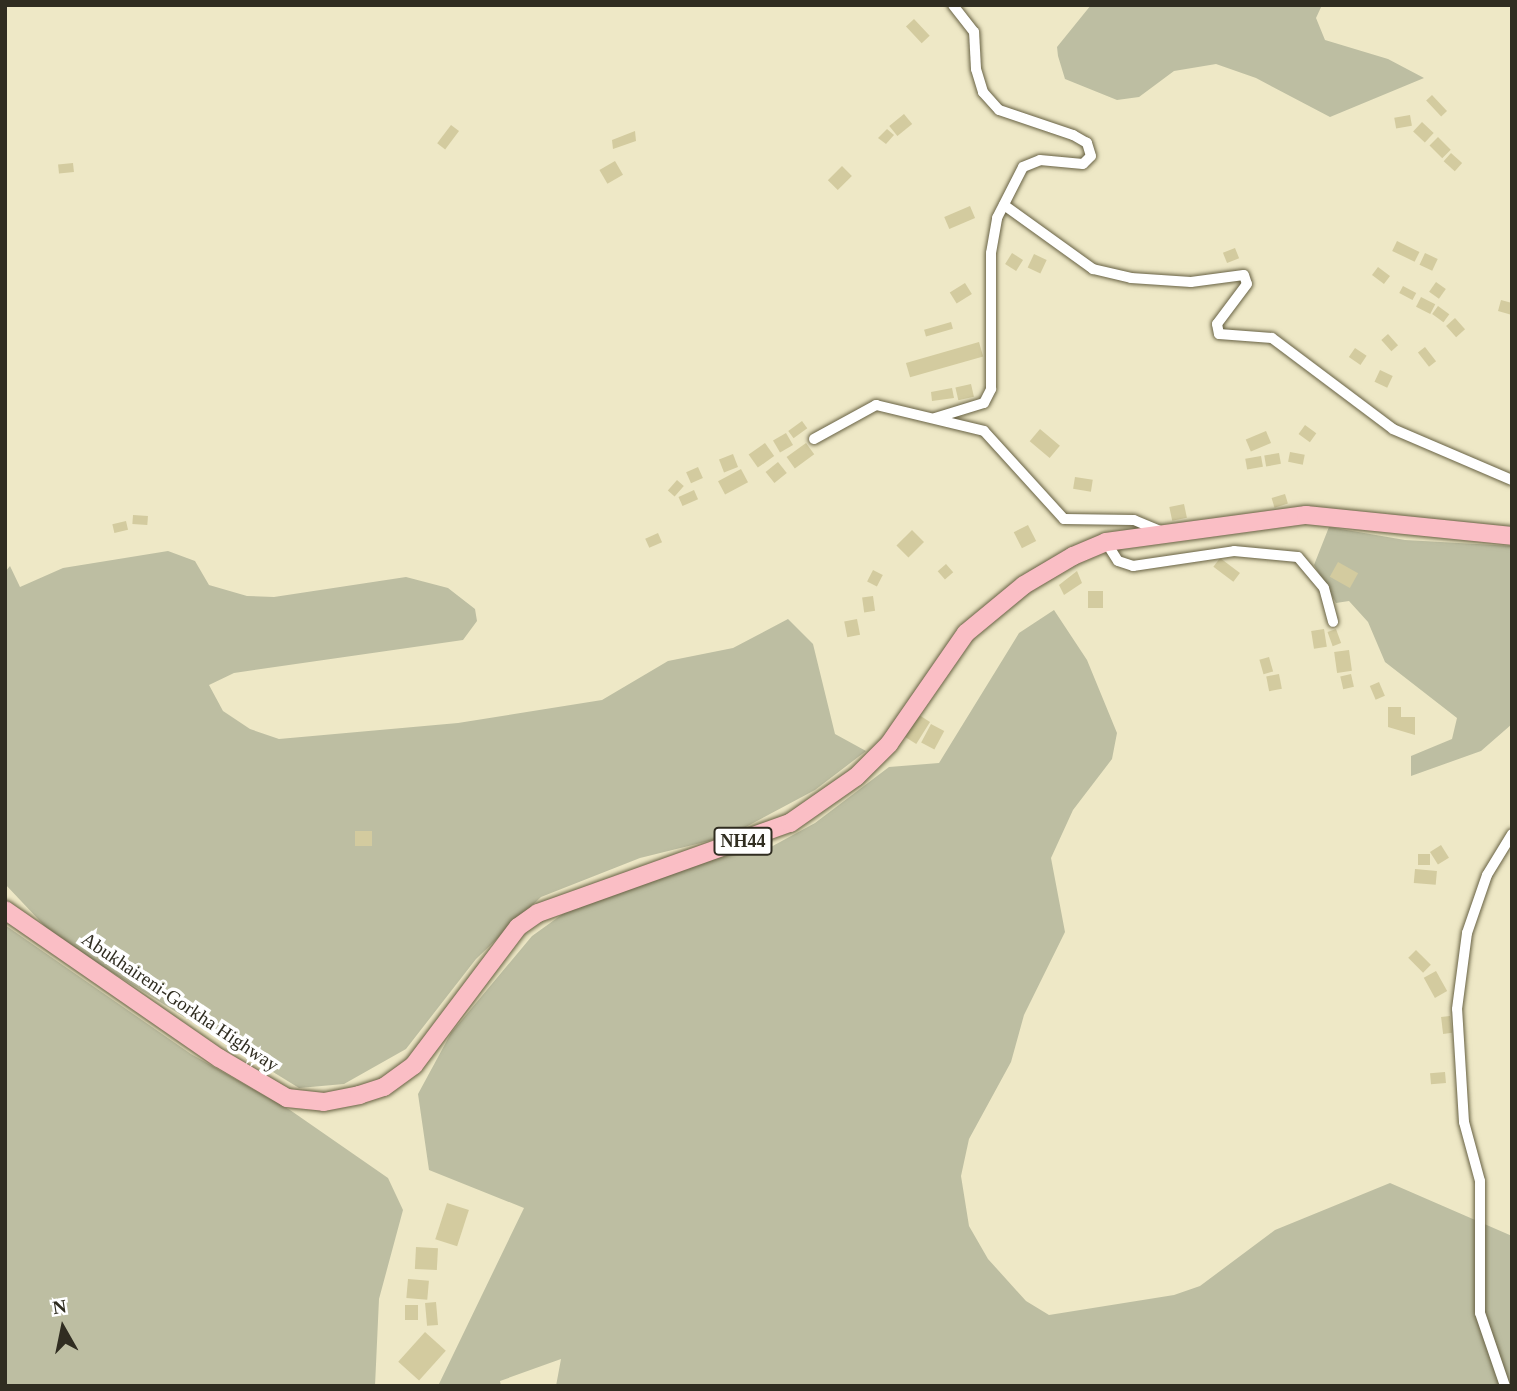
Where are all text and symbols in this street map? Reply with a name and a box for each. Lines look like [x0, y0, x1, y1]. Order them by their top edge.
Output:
road number: NH44 [713, 826, 773, 856]
street label: Abukhaireni-Gorkha Highway [77, 927, 283, 1077]
north arrow [28, 1293, 98, 1363]
text: N [51, 1295, 68, 1318]

